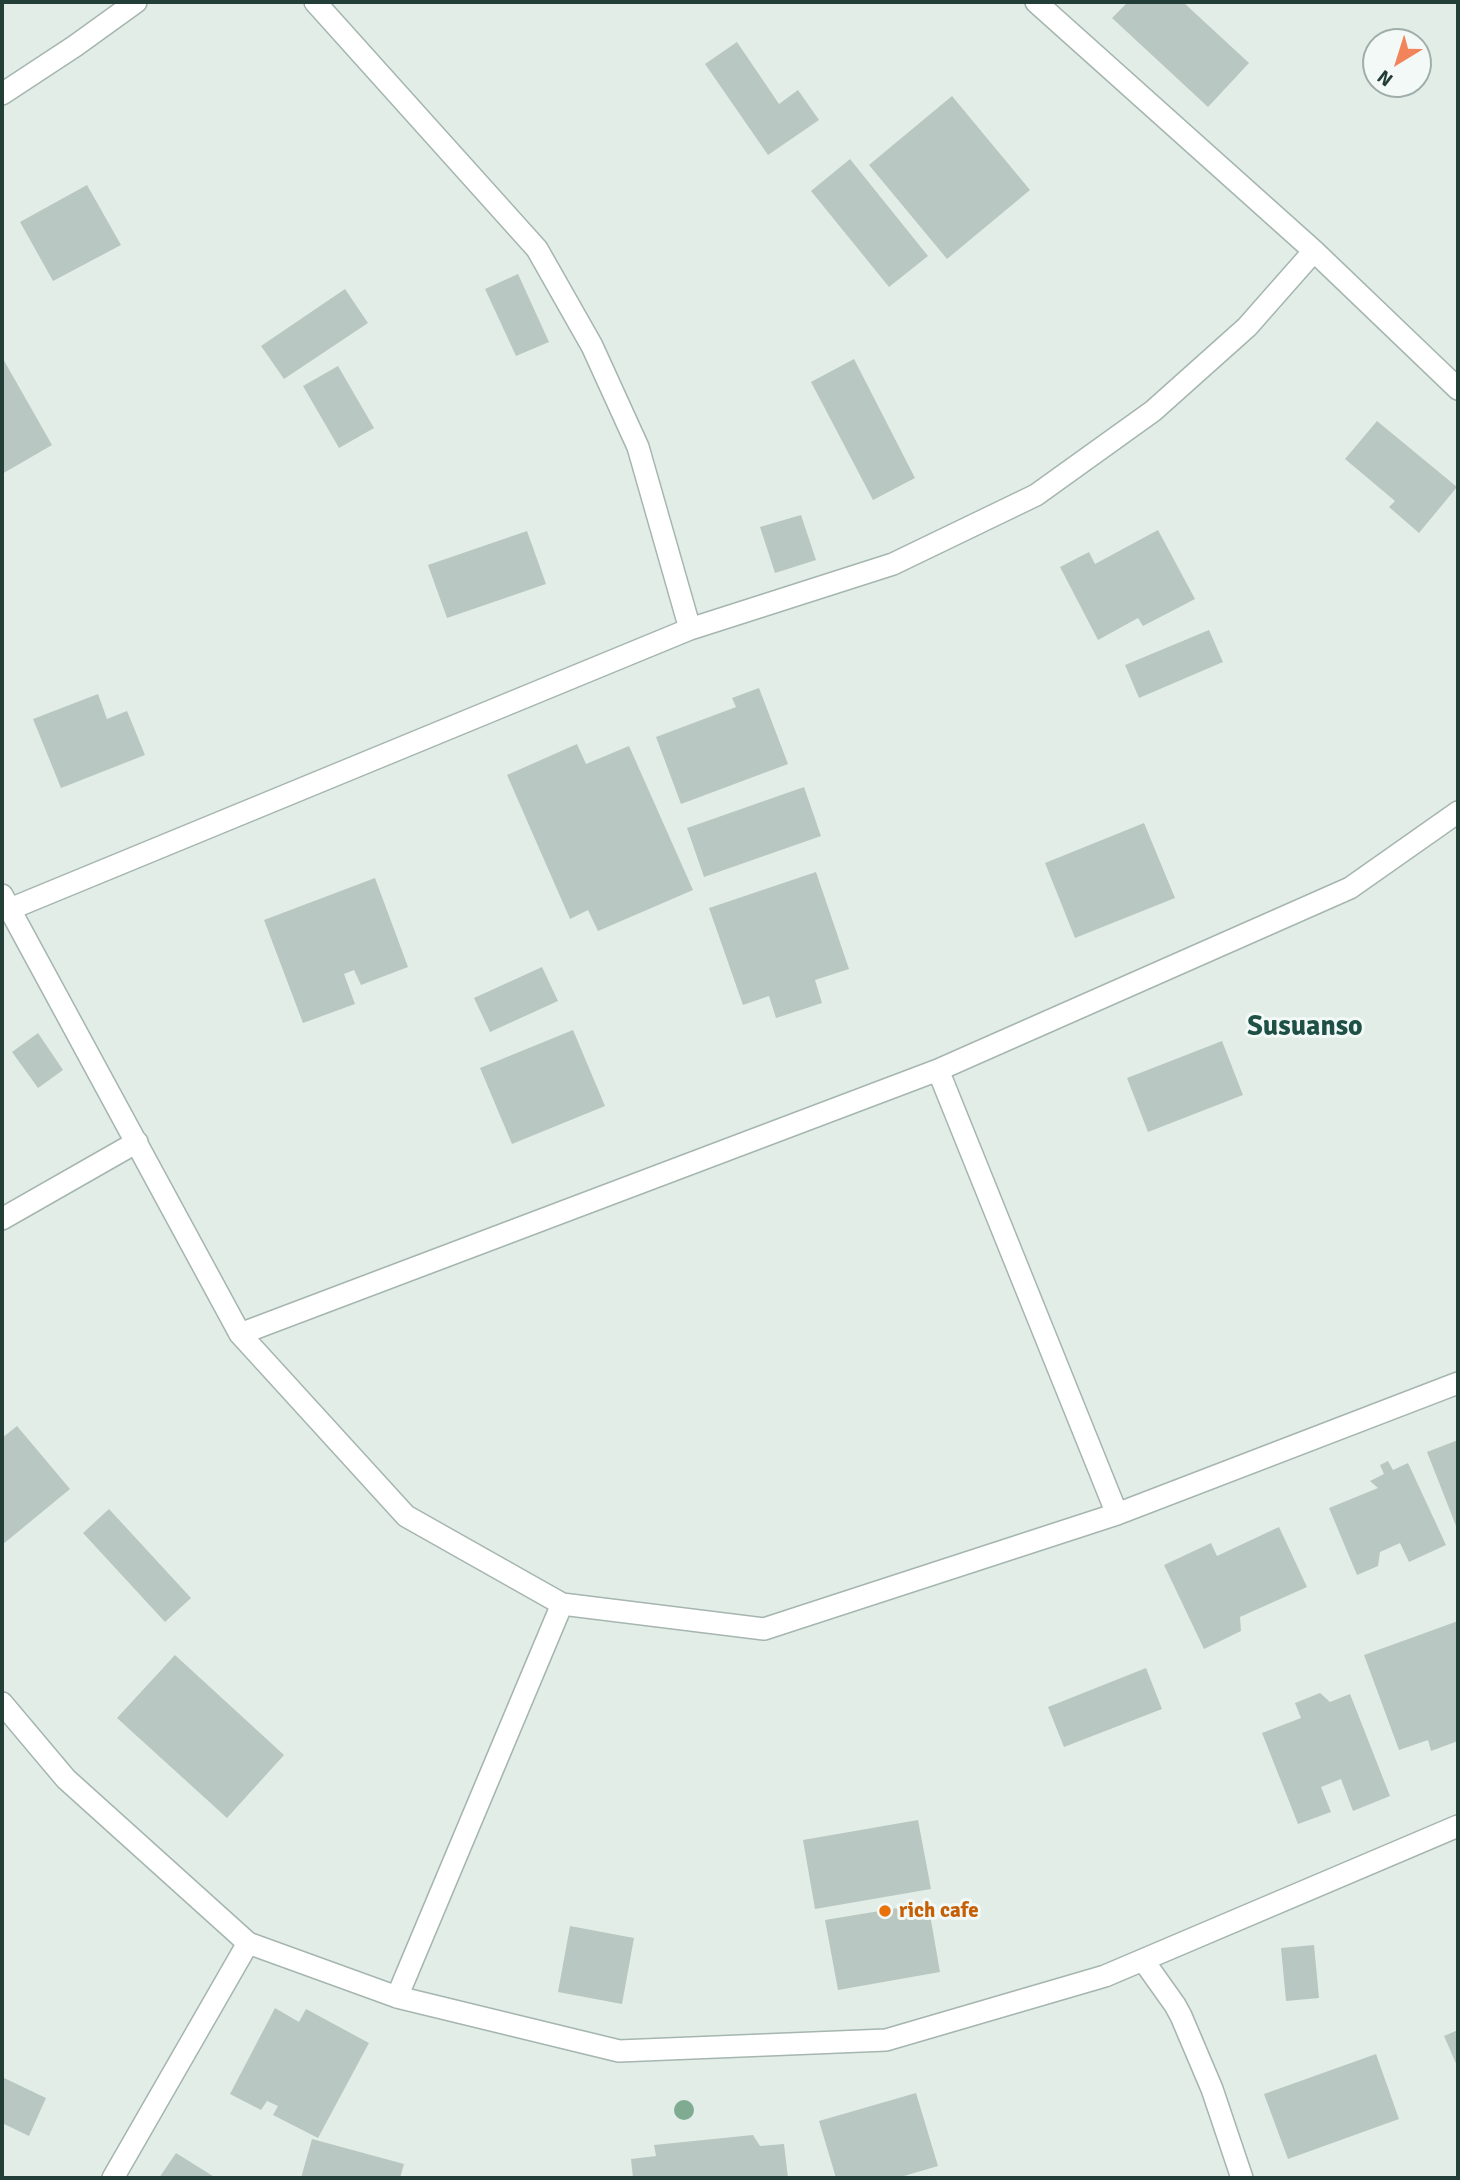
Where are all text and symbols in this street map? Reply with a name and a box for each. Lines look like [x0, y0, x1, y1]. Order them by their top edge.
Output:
north arrow [1362, 28, 1432, 98]
text: N [1373, 64, 1398, 91]
district label: Susuanso [1247, 1011, 1363, 1045]
place label: rich cafe [899, 1898, 979, 1924]
marker: rich cafe [877, 1903, 893, 1919]

